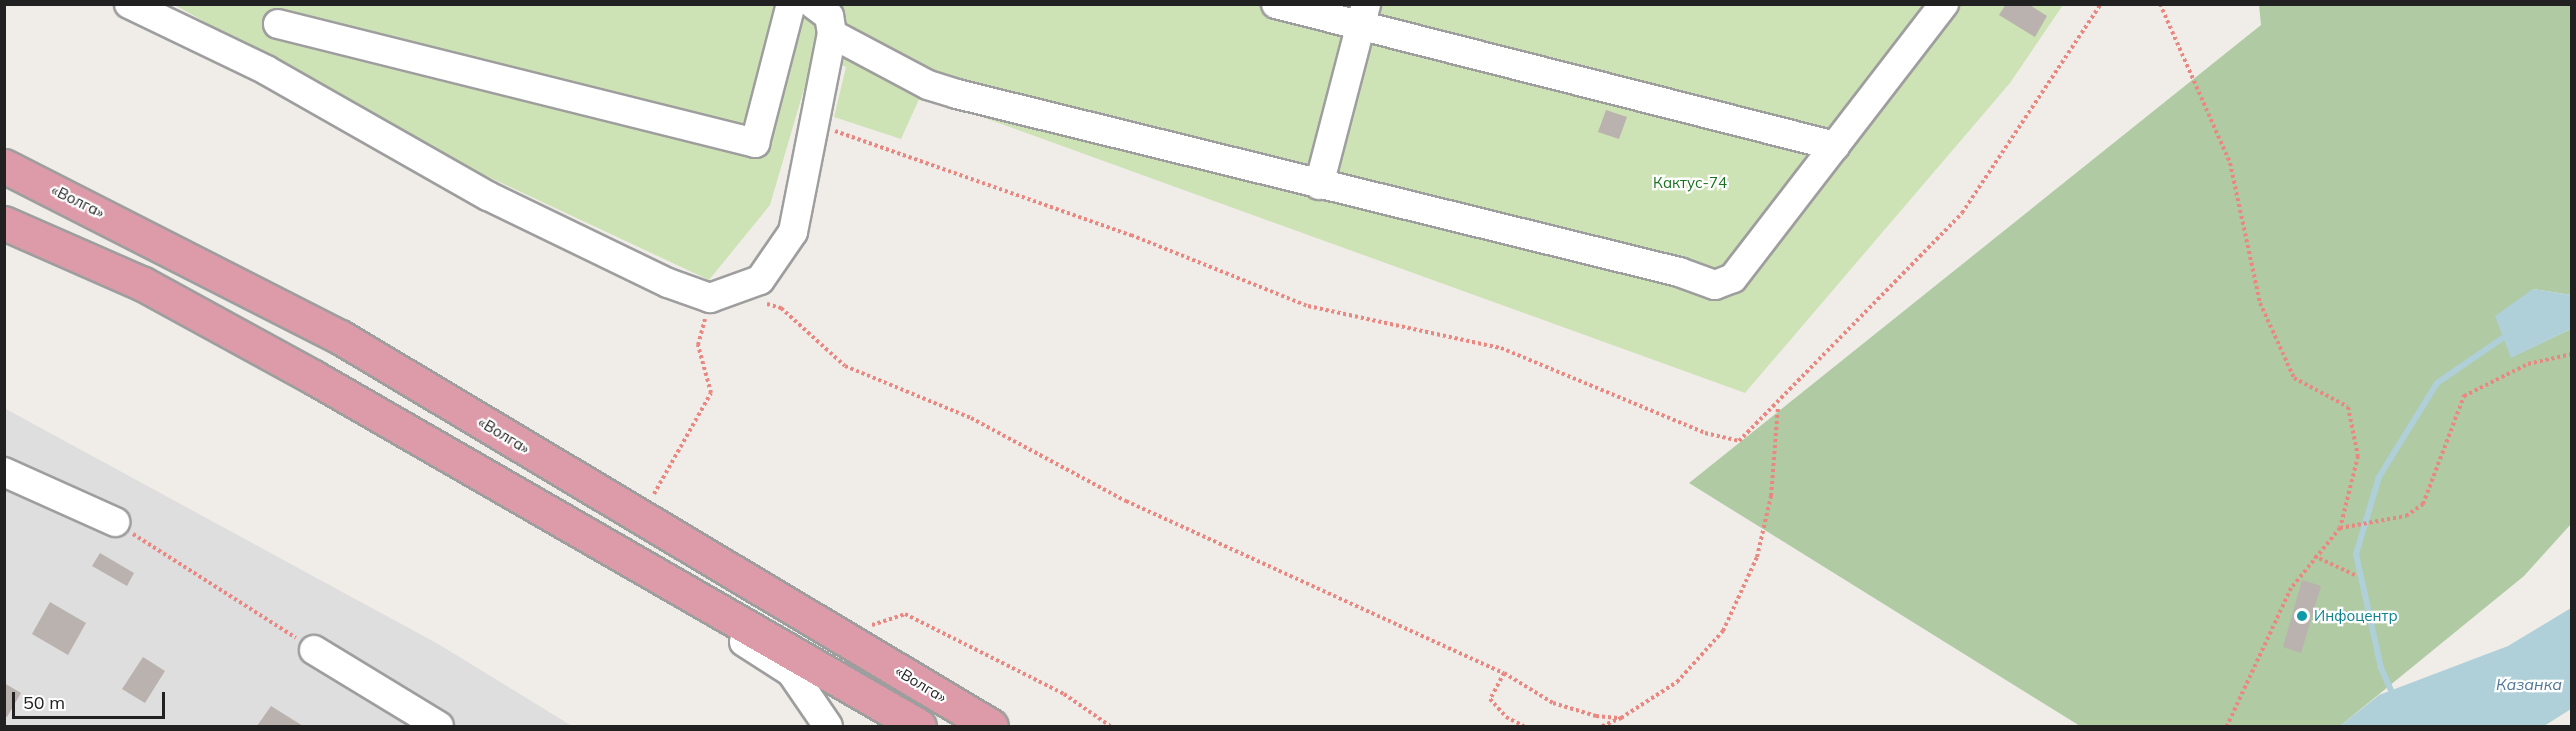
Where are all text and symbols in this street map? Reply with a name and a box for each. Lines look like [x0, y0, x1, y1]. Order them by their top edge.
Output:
park label: Кактус-74 [1653, 174, 1727, 192]
street label: «Волга» [49, 180, 107, 222]
street label: «Волга» [475, 413, 533, 457]
place label: Инфоцентр [2314, 607, 2398, 625]
marker: Инфоцентр [2295, 609, 2309, 623]
street label: «Волга» [892, 662, 950, 706]
water label: Казанка [2496, 674, 2562, 694]
scale bar [15, 680, 168, 718]
text: 50 m [23, 691, 65, 714]

